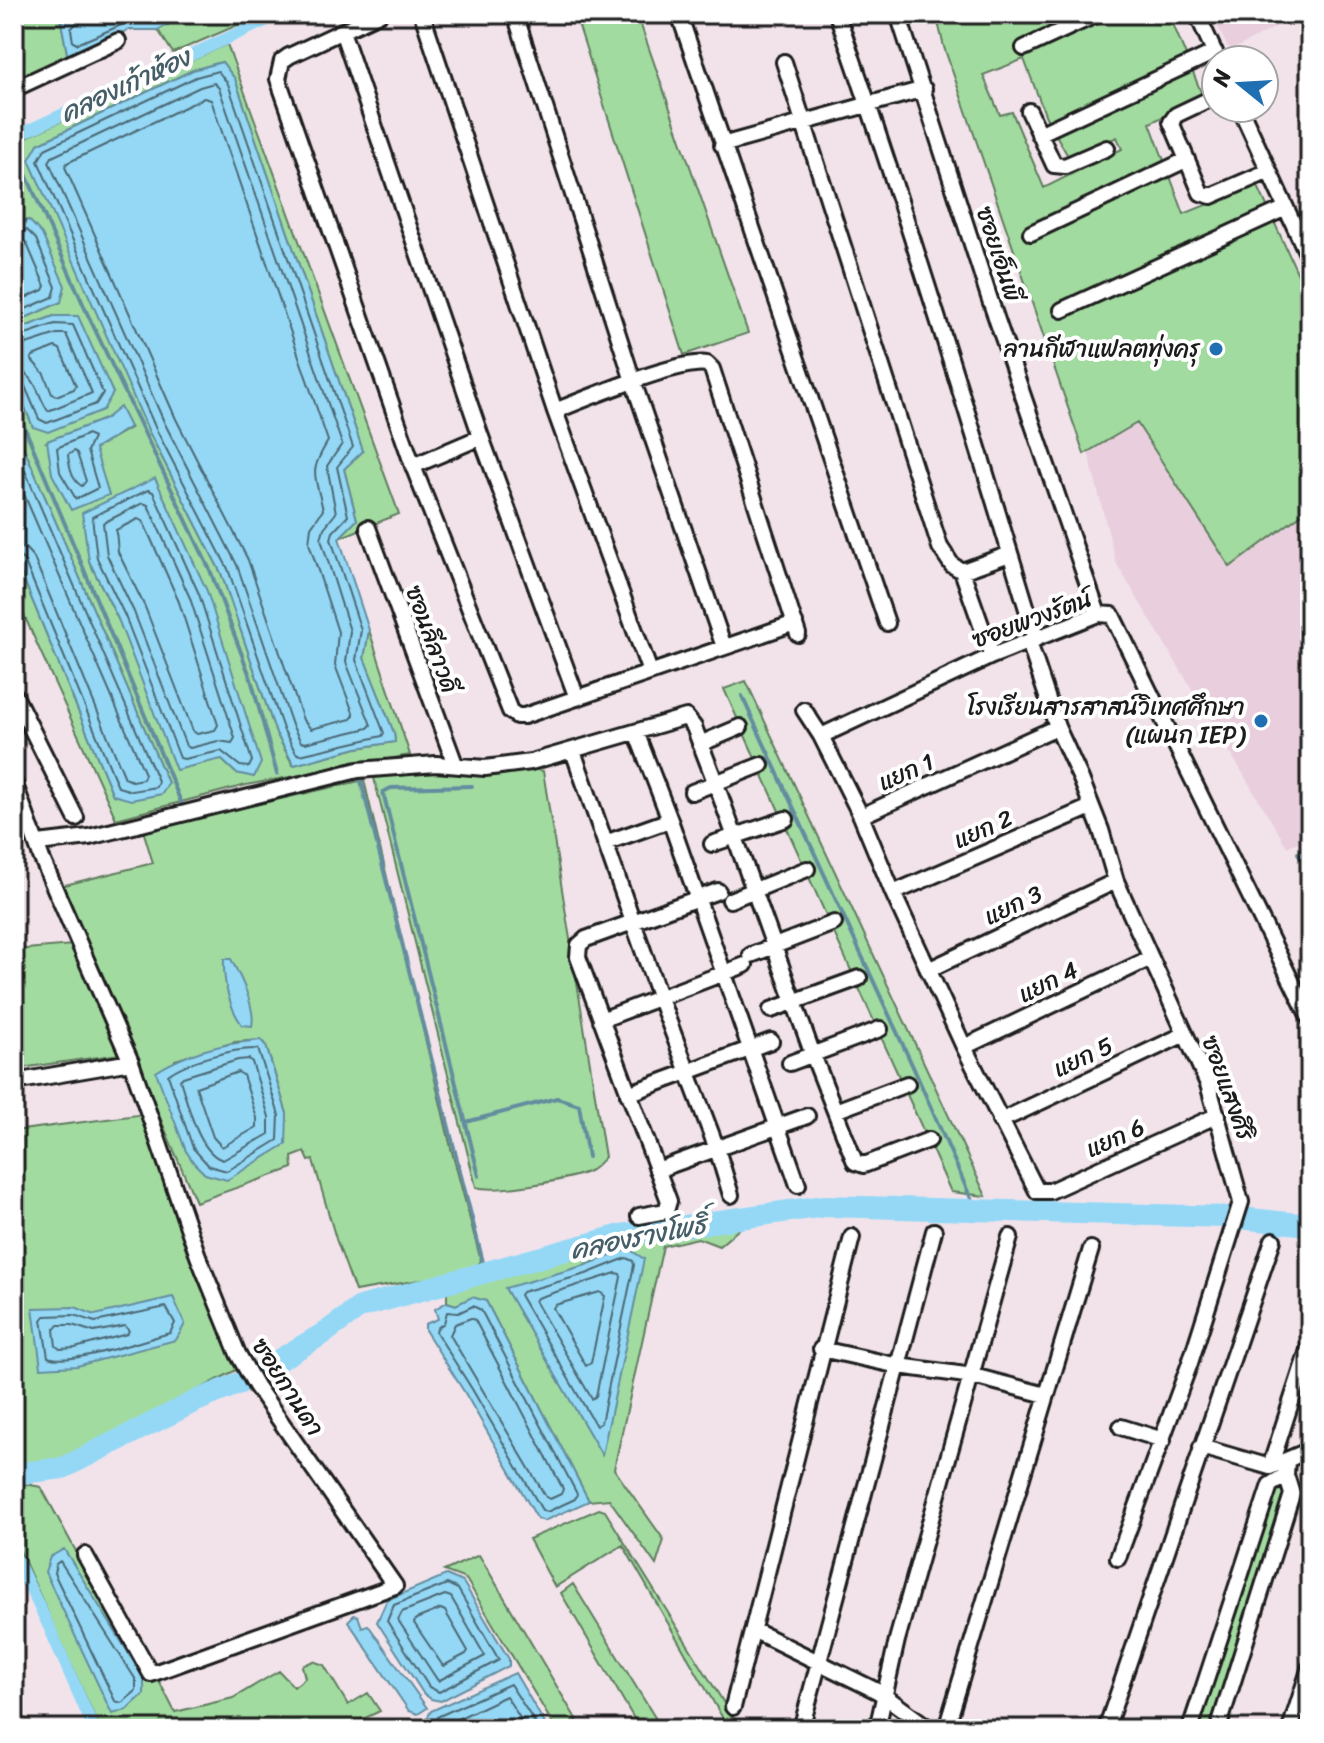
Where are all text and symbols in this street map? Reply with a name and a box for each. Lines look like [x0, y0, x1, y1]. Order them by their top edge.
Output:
water label: คลองเก้าห้อง [52, 33, 201, 135]
north arrow [1200, 44, 1280, 124]
text: N [1200, 64, 1243, 92]
street label: ซอยเอ็นพี [964, 201, 1035, 310]
place label: ลานกีฬาแฟลตทุ่งครุ [1003, 328, 1201, 370]
marker: ลานกีฬาแฟลตทุ่งครุ [1207, 340, 1225, 358]
street label: ซอยพวงรัตน์ [966, 577, 1102, 660]
street label: ซอนลีลาวดี [393, 579, 472, 701]
place label: โรงเรียนสารสาสน์วิเทศศึกษา (แผนก IEP) [967, 686, 1247, 756]
marker: โรงเรียนสารสาสน์วิเทศศึกษา (แผนก IEP) [1252, 712, 1270, 730]
street label: แยก 1 [871, 741, 941, 803]
street label: แยก 2 [946, 797, 1020, 861]
street label: แยก 3 [976, 873, 1050, 937]
street label: แยก 4 [1011, 949, 1085, 1015]
street label: แยก 5 [1046, 1025, 1120, 1089]
street label: ซอยแสงศิริ [1190, 1029, 1267, 1148]
street label: แยก 6 [1078, 1106, 1152, 1170]
water label: คลองรางโพธิ์ [566, 1199, 723, 1273]
street label: ซอยกานดา [240, 1329, 336, 1445]

